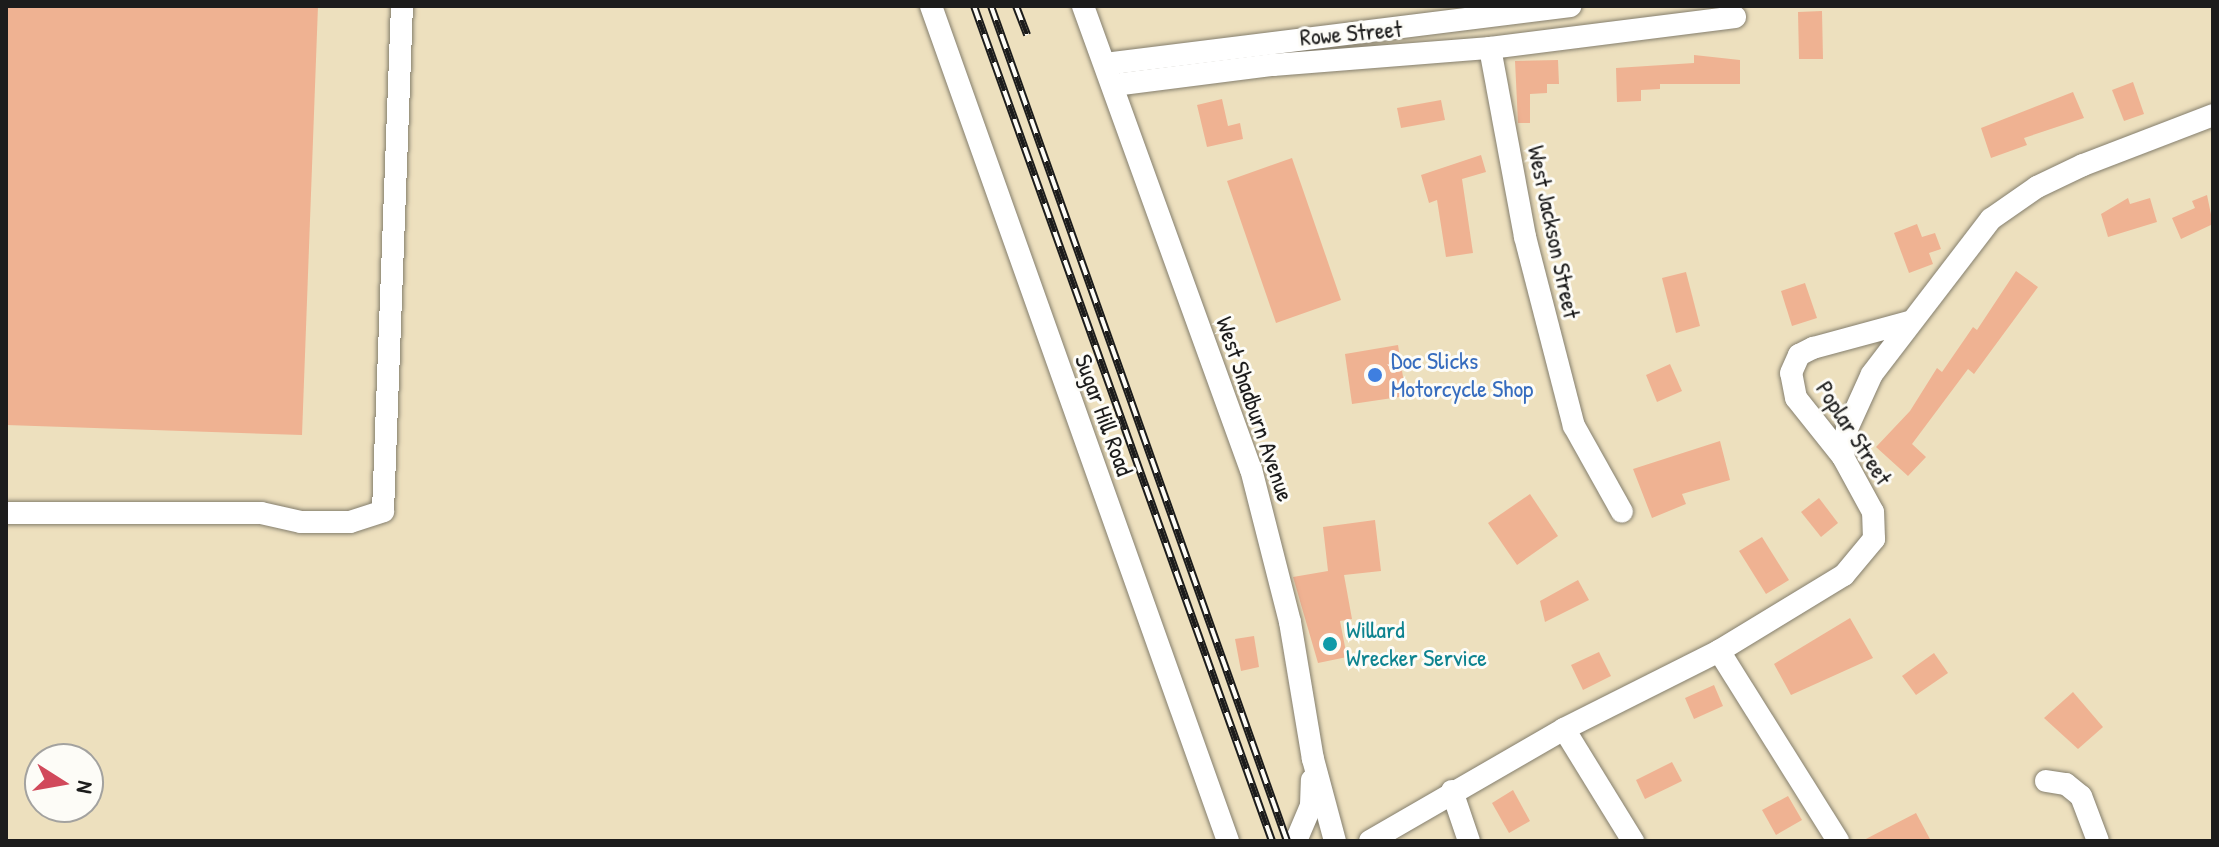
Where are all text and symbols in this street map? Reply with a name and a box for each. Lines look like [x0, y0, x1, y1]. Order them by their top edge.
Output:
street label: Rowe Street [1299, 14, 1403, 52]
street label: West Jackson Street [1522, 143, 1586, 321]
street label: West Shadburn Avenue [1210, 313, 1300, 505]
place label: Doc Slicks Motorcycle Shop [1391, 347, 1533, 403]
street label: Sugar Hill Road [1069, 350, 1139, 480]
marker: Doc Slicks Motorcycle Shop [1366, 366, 1384, 384]
street label: Poplar Street [1810, 376, 1898, 490]
place label: Willard Wrecker Service [1346, 616, 1487, 672]
marker: Willard Wrecker Service [1321, 635, 1339, 653]
north arrow [24, 743, 104, 823]
text: N [70, 779, 101, 796]

